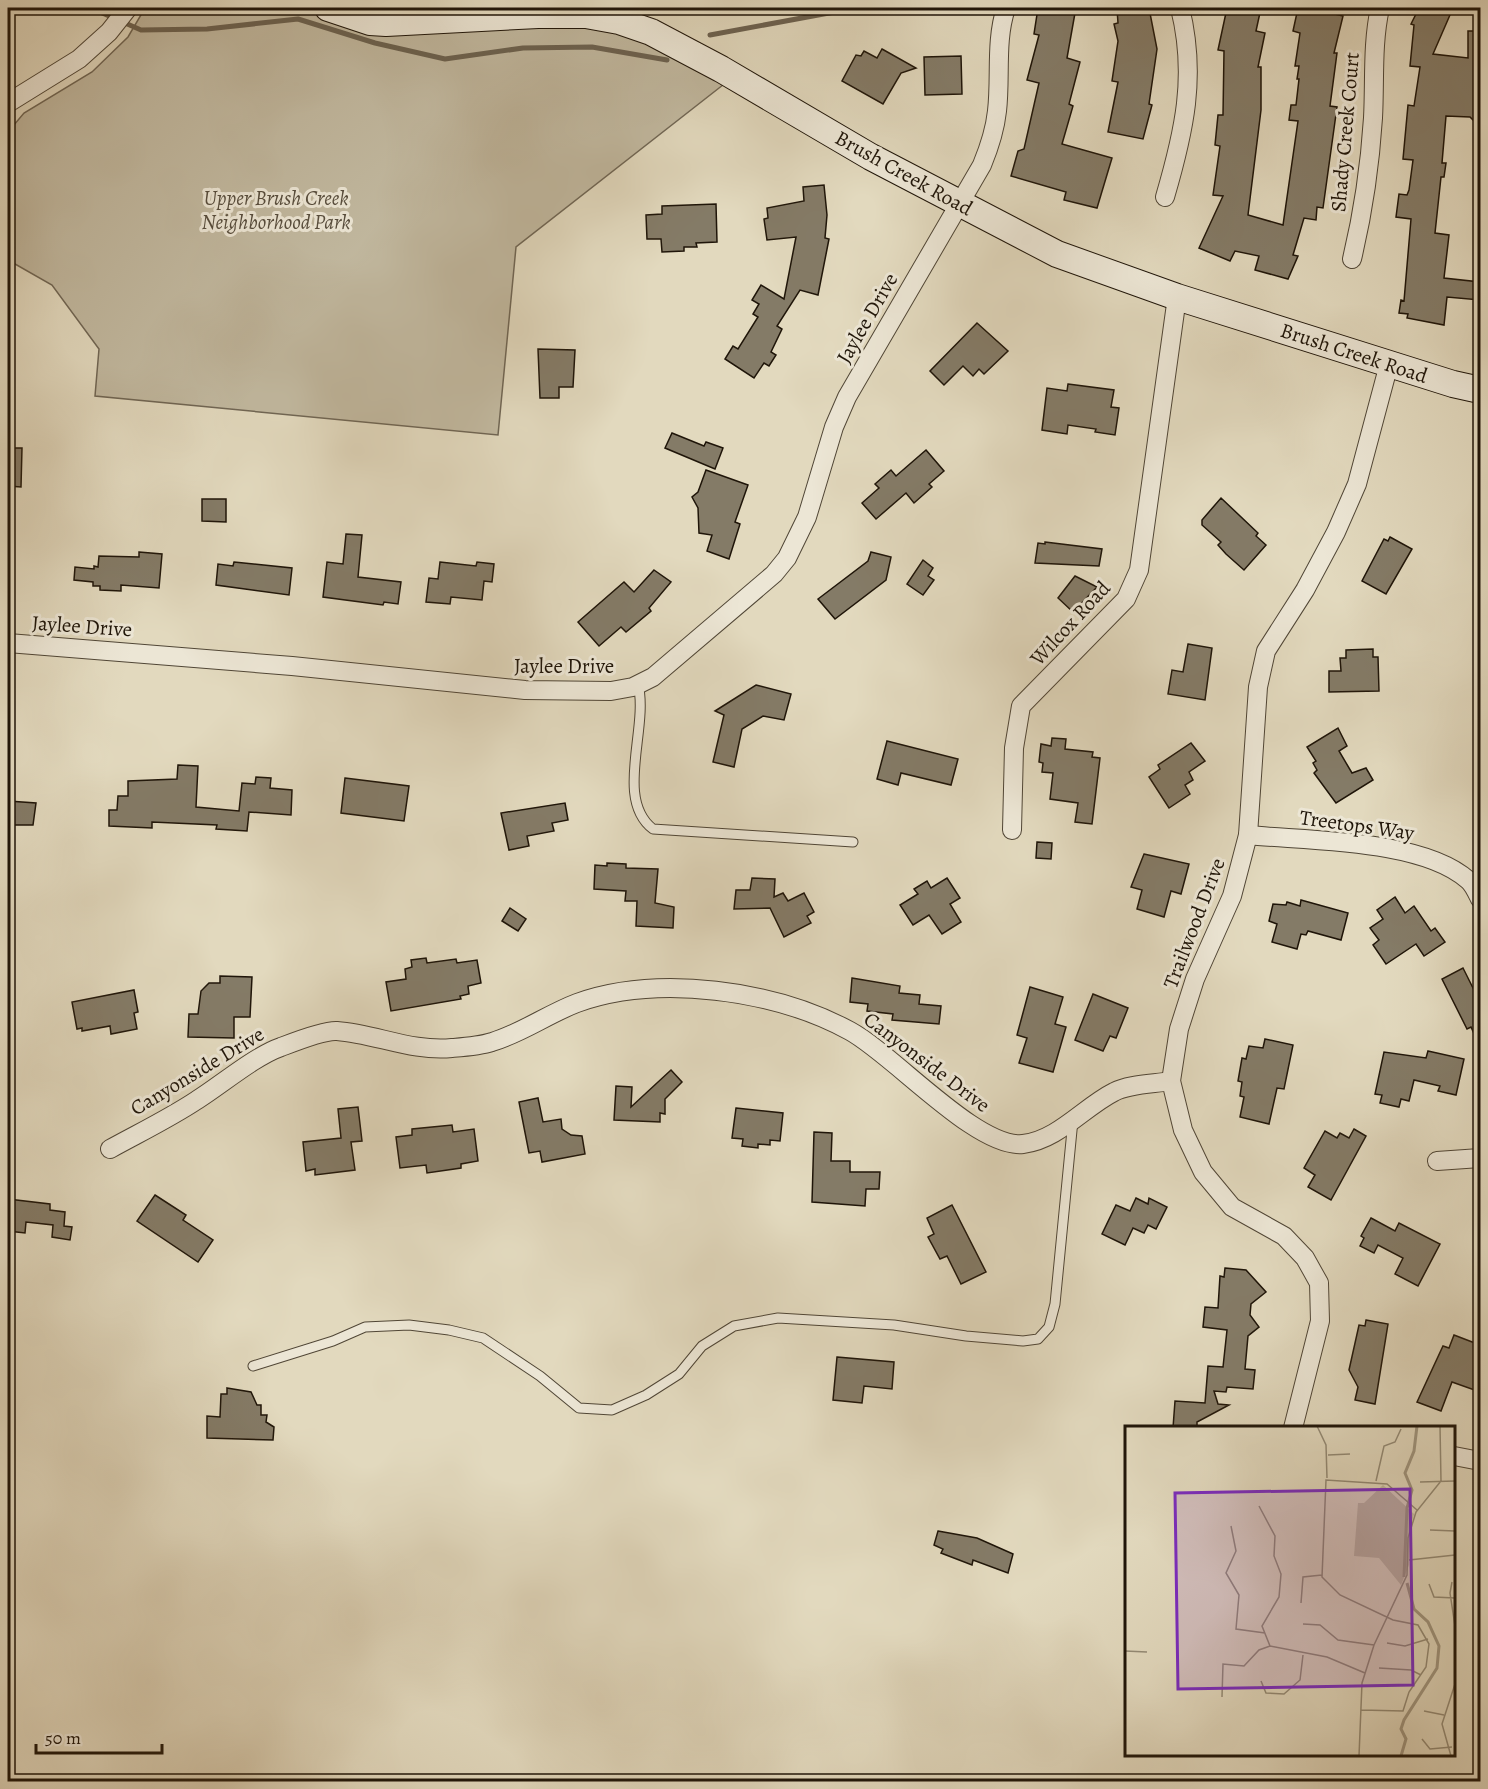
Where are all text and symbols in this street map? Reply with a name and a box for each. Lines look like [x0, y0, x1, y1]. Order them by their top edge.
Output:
street label: Shady Creek Court [1324, 51, 1366, 213]
street label: Brush Creek Road [830, 124, 978, 223]
park label: Upper Brush Creek Neighborhood Park [201, 184, 351, 236]
street label: Jaylee Drive [830, 268, 904, 368]
street label: Brush Creek Road [1277, 316, 1432, 390]
street label: Wilcox Road [1023, 574, 1117, 672]
street label: Jaylee Drive [31, 609, 133, 643]
street label: Jaylee Drive [514, 652, 614, 680]
street label: Treetops Way [1298, 803, 1417, 847]
street label: Trailwood Drive [1156, 854, 1232, 992]
street label: Canyonside Drive [858, 1005, 996, 1119]
street label: Canyonside Drive [125, 1020, 269, 1122]
inset map [1125, 1426, 1455, 1756]
scale bar [36, 1717, 162, 1755]
text: 50 m [45, 1726, 81, 1750]

